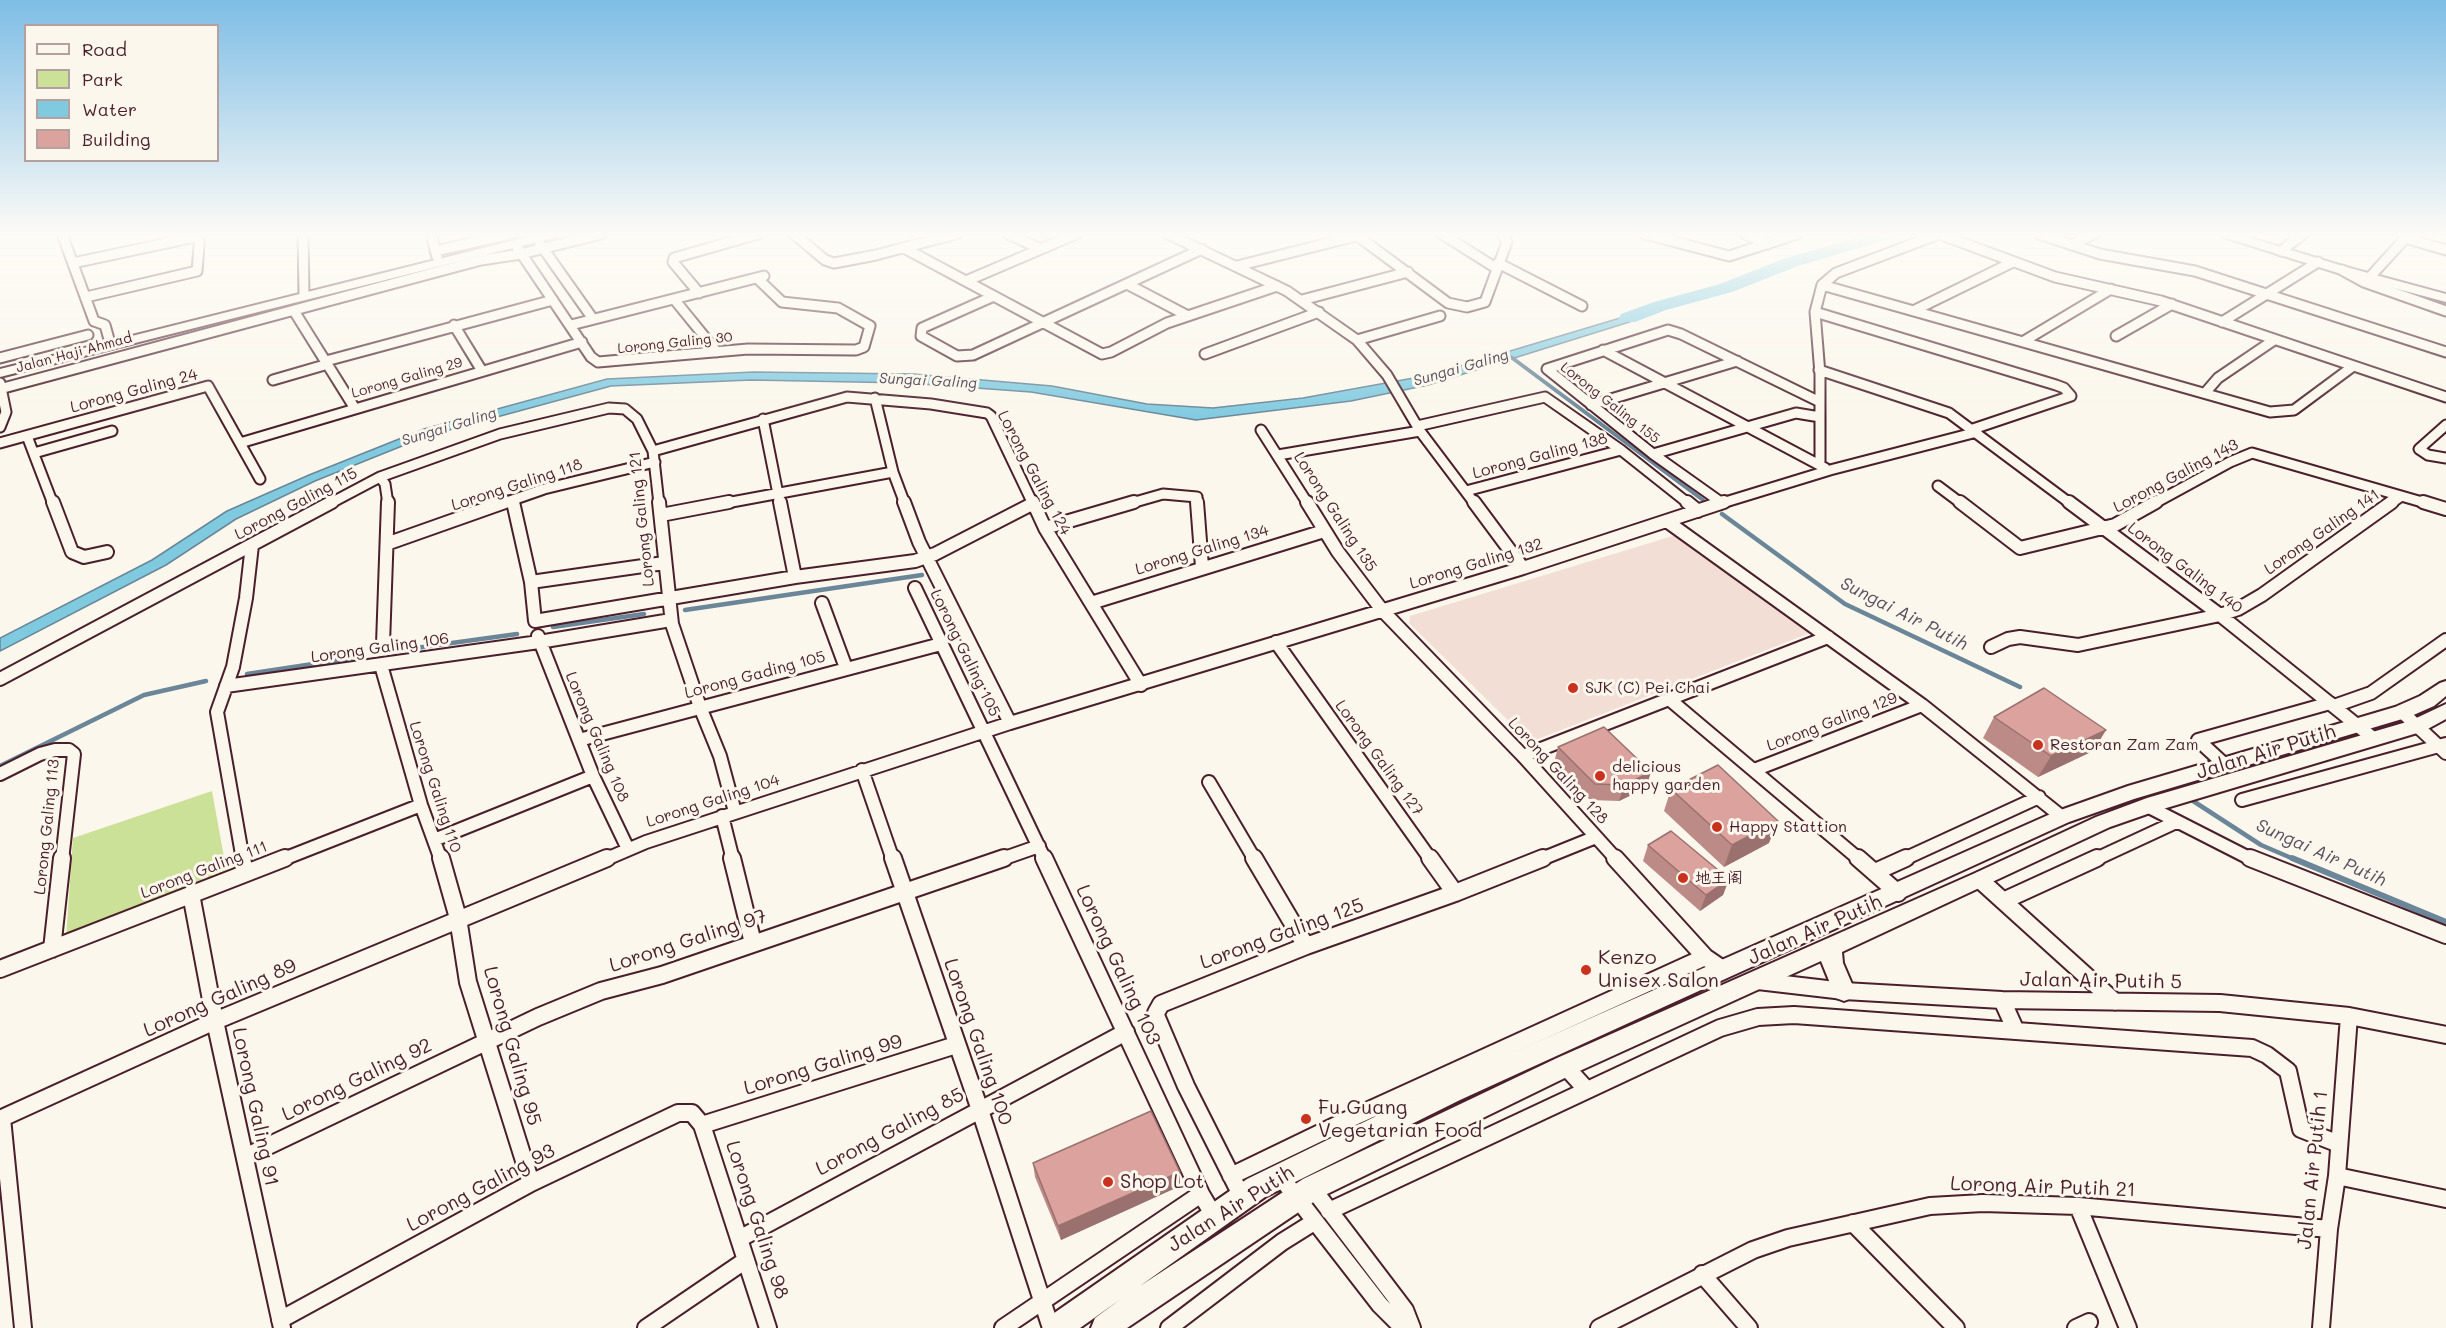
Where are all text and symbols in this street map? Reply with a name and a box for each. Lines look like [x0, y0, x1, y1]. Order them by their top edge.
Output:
legend [24, 24, 219, 162]
text: Road [82, 37, 127, 61]
text: Park [82, 67, 123, 91]
text: Water [82, 97, 137, 121]
text: Building [82, 127, 150, 151]
street label: Jalan Haji Ahmad [14, 329, 134, 377]
street label: Lorong Galing 30 [617, 329, 733, 357]
water label: Sungai Galing [1411, 346, 1511, 390]
street label: Lorong Galing 29 [350, 354, 464, 402]
street label: Lorong Galing 155 [1557, 359, 1663, 447]
street label: Lorong Galing 24 [68, 365, 200, 417]
water label: Sungai Galing [878, 369, 978, 393]
water label: Sungai Galing [399, 404, 499, 450]
street label: Lorong Galing 124 [993, 408, 1075, 538]
street label: Lorong Galing 138 [1470, 429, 1610, 483]
street label: Lorong Galing 143 [2110, 435, 2242, 517]
street label: Lorong Galing 135 [1289, 449, 1381, 575]
street label: Lorong Galing 121 [625, 450, 659, 588]
street label: Lorong Galing 118 [449, 455, 585, 515]
street label: Lorong Galing 115 [231, 464, 361, 544]
street label: Lorong Galing 141 [2261, 485, 2383, 579]
street label: Lorong Galing 140 [2124, 518, 2246, 618]
street label: Lorong Galing 134 [1133, 521, 1271, 579]
street label: Lorong Galing 132 [1407, 535, 1545, 593]
water label: Sungai Air Putih [1837, 573, 1971, 655]
street label: Lorong Galing 105 [926, 586, 1004, 720]
street label: Lorong Galing 106 [310, 629, 450, 667]
street label: Lorong Gading 105 [682, 647, 828, 703]
street label: Lorong Galing 108 [561, 669, 633, 805]
place label: SJK (C) Pei Chai [1585, 678, 1710, 698]
marker: SJK (C) Pei Chai [1566, 681, 1580, 695]
street label: Lorong Galing 129 [1764, 688, 1900, 756]
street label: Lorong Galing 127 [1331, 697, 1427, 819]
street label: Lorong Galing 128 [1504, 714, 1612, 828]
street label: Lorong Galing 110 [405, 719, 465, 855]
street label: Jalan Air Putih [2194, 719, 2338, 785]
place label: Restoran Zam Zam [2050, 735, 2199, 755]
marker: Restoran Zam Zam [2031, 738, 2045, 752]
place label: delicious happy garden [1612, 757, 1720, 795]
street label: Lorong Galing 113 [30, 758, 64, 896]
marker: delicious happy garden [1593, 769, 1607, 783]
street label: Lorong Galing 104 [644, 770, 782, 832]
water label: Sungai Air Putih [2253, 815, 2389, 891]
place label: Happy Stattion [1729, 817, 1847, 837]
marker: Happy Stattion [1710, 820, 1724, 834]
street label: Lorong Galing 111 [138, 837, 270, 903]
place label: 地王阁 [1695, 868, 1743, 888]
marker: 地王阁 [1676, 871, 1690, 885]
street label: Lorong Galing 103 [1070, 881, 1166, 1049]
street label: Jalan Air Putih [1744, 890, 1886, 970]
street label: Lorong Galing 125 [1197, 893, 1367, 975]
street label: Lorong Galing 97 [606, 904, 770, 978]
place label: Kenzo Unisex Salon [1598, 946, 1719, 993]
street label: Lorong Galing 89 [140, 954, 300, 1042]
street label: Lorong Galing 100 [938, 956, 1018, 1128]
marker: Kenzo Unisex Salon [1579, 963, 1593, 977]
street label: Lorong Galing 95 [478, 964, 546, 1128]
street label: Jalan Air Putih 5 [2020, 968, 2182, 994]
street label: Lorong Galing 91 [226, 1025, 284, 1189]
street label: Lorong Galing 99 [741, 1029, 905, 1101]
street label: Lorong Galing 92 [278, 1033, 436, 1127]
street label: Lorong Galing 85 [812, 1083, 968, 1181]
street label: Jalan Air Putih 1 [2293, 1089, 2333, 1251]
place label: Fu Guang Vegetarian Food [1318, 1096, 1482, 1143]
marker: Fu Guang Vegetarian Food [1299, 1112, 1313, 1126]
street label: Lorong Galing 98 [720, 1138, 794, 1302]
street label: Lorong Galing 93 [403, 1139, 559, 1237]
street label: Jalan Air Putih [1164, 1161, 1298, 1257]
place label: Shop Lot [1120, 1170, 1204, 1194]
street label: Lorong Air Putih 21 [1950, 1172, 2136, 1202]
marker: Shop Lot [1101, 1175, 1115, 1189]

